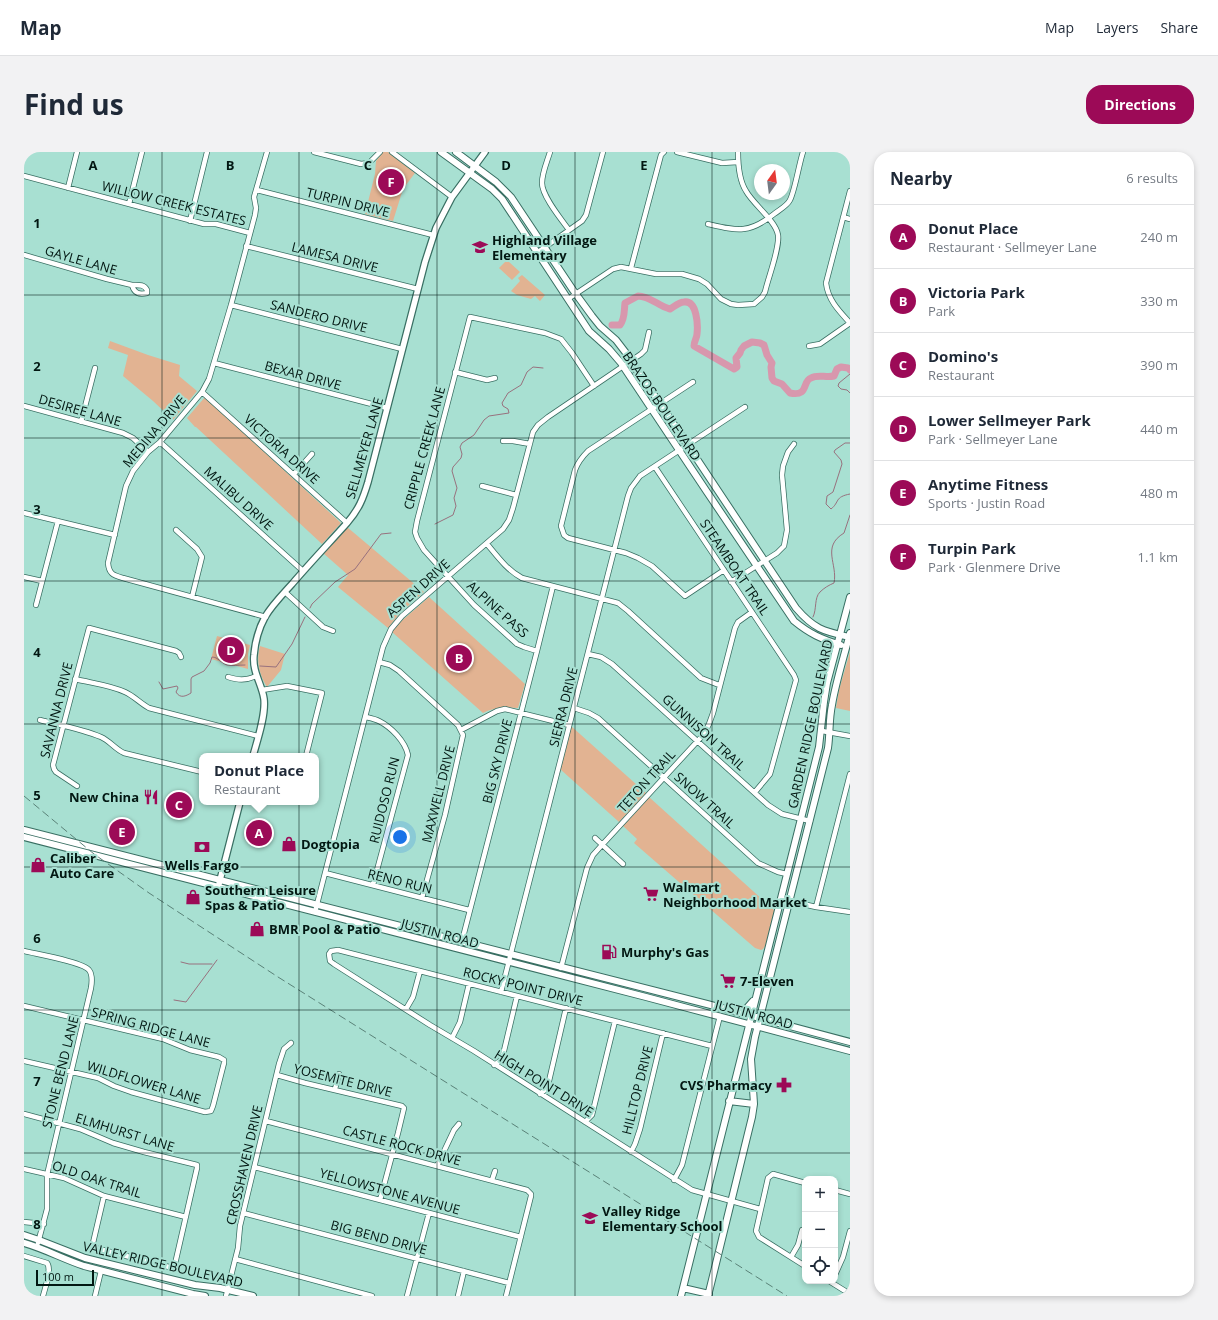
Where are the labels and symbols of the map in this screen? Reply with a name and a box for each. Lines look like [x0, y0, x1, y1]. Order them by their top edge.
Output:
text: A [89, 156, 98, 174]
text: B [226, 156, 235, 174]
text: C [364, 156, 372, 174]
text: D [501, 156, 511, 174]
text: E [640, 156, 648, 174]
north arrow [754, 164, 790, 200]
pin: F [378, 167, 404, 197]
street label: WILLOW CREEK ESTATES [100, 176, 248, 230]
street label: TURPIN DRIVE [304, 183, 392, 221]
text: 1 [33, 214, 41, 232]
place label: Highland Village Elementary [492, 231, 597, 264]
street label: LAMESA DRIVE [290, 238, 380, 276]
school or university icon: Highland Village Elementary [471, 238, 489, 256]
street label: GAYLE LANE [43, 241, 119, 279]
street label: SANDERO DRIVE [269, 295, 369, 337]
street label: BRAZOS BOULEVARD [619, 348, 705, 464]
street label: BEXAR DRIVE [263, 356, 343, 394]
text: 2 [33, 357, 41, 375]
street label: CRIPPLE CREEK LANE [399, 384, 449, 512]
street label: DESIREE LANE [37, 390, 123, 430]
street label: MEDINA DRIVE [118, 391, 190, 471]
street label: SELLMEYER LANE [341, 395, 387, 501]
street label: VICTORIA DRIVE [240, 410, 324, 488]
street label: MALIBU DRIVE [200, 462, 278, 534]
text: 3 [33, 500, 41, 518]
street label: STEAMBOAT TRAIL [696, 515, 774, 619]
street label: ASPEN DRIVE [382, 555, 454, 621]
street label: ALPINE PASS [463, 576, 533, 642]
pin: D [218, 635, 244, 665]
street label: GARDEN RIDGE BOULEVARD [783, 638, 837, 810]
text: 4 [33, 643, 41, 661]
pin: B [446, 643, 472, 673]
street label: SAVANNA DRIVE [35, 660, 77, 760]
street label: SIERRA DRIVE [544, 665, 582, 749]
street label: GUNNISON TRAIL [658, 690, 750, 774]
street label: BIG SKY DRIVE [478, 717, 516, 805]
street label: MAXWELL DRIVE [417, 743, 459, 845]
street label: TETON TRAIL [613, 746, 679, 816]
street label: RUIDOSO RUN [365, 755, 403, 845]
street label: SNOW TRAIL [671, 768, 740, 832]
text: 5 [33, 786, 41, 804]
place label: New China [69, 788, 139, 806]
restaurant icon: New China [142, 788, 160, 806]
pin: C [166, 790, 192, 820]
pin: E [109, 817, 135, 847]
pin: A [246, 818, 272, 848]
your location [390, 827, 410, 847]
shop icon: Dogtopia [280, 835, 298, 853]
place label: Dogtopia [301, 835, 360, 853]
bank icon: Wells Fargo [193, 838, 211, 856]
place label: Caliber Auto Care [50, 849, 115, 882]
shop icon: Caliber Auto Care [29, 856, 47, 874]
place label: Wells Fargo [165, 856, 239, 874]
street label: RENO RUN [366, 864, 434, 898]
place label: Walmart Neighborhood Market [663, 878, 807, 911]
place label: Southern Leisure Spas & Patio [205, 881, 316, 914]
supermarket icon: Walmart Neighborhood Market [642, 885, 660, 903]
shop icon: Southern Leisure Spas & Patio [184, 888, 202, 906]
street label: JUSTIN ROAD [397, 913, 481, 952]
shop icon: BMR Pool & Patio [248, 920, 266, 938]
place label: BMR Pool & Patio [269, 920, 380, 938]
text: 6 [33, 929, 41, 947]
fuel station icon: Murphy's Gas [600, 943, 618, 961]
place label: Murphy's Gas [621, 943, 709, 961]
street label: ROCKY POINT DRIVE [461, 962, 585, 1010]
supermarket icon: 7-Eleven [719, 972, 737, 990]
place label: 7-Eleven [740, 972, 794, 990]
street label: JUSTIN ROAD [711, 994, 795, 1033]
street label: SPRING RIDGE LANE [90, 1002, 212, 1052]
street label: STONE BEND LANE [37, 1014, 83, 1130]
street label: HILLTOP DRIVE [617, 1044, 657, 1136]
street label: HIGH POINT DRIVE [491, 1045, 597, 1121]
street label: WILDFLOWER LANE [85, 1056, 203, 1108]
street label: YOSEMITE DRIVE [292, 1059, 394, 1101]
text: 7 [33, 1072, 41, 1090]
place label: CVS Pharmacy [680, 1076, 773, 1094]
pharmacy icon: CVS Pharmacy [775, 1076, 793, 1094]
street label: CROSSHAVEN DRIVE [221, 1103, 267, 1227]
street label: ELMHURST LANE [73, 1108, 177, 1156]
street label: CASTLE ROCK DRIVE [341, 1121, 463, 1169]
street label: OLD OAK TRAIL [50, 1156, 144, 1202]
street label: YELLOWSTONE AVENUE [318, 1164, 462, 1218]
place label: Valley Ridge Elementary School [602, 1202, 723, 1235]
school or university icon: Valley Ridge Elementary School [581, 1209, 599, 1227]
text: 8 [33, 1215, 41, 1233]
street label: BIG BEND DRIVE [329, 1215, 429, 1259]
street label: VALLEY RIDGE BOULEVARD [81, 1237, 245, 1291]
scale bar [36, 1268, 94, 1287]

